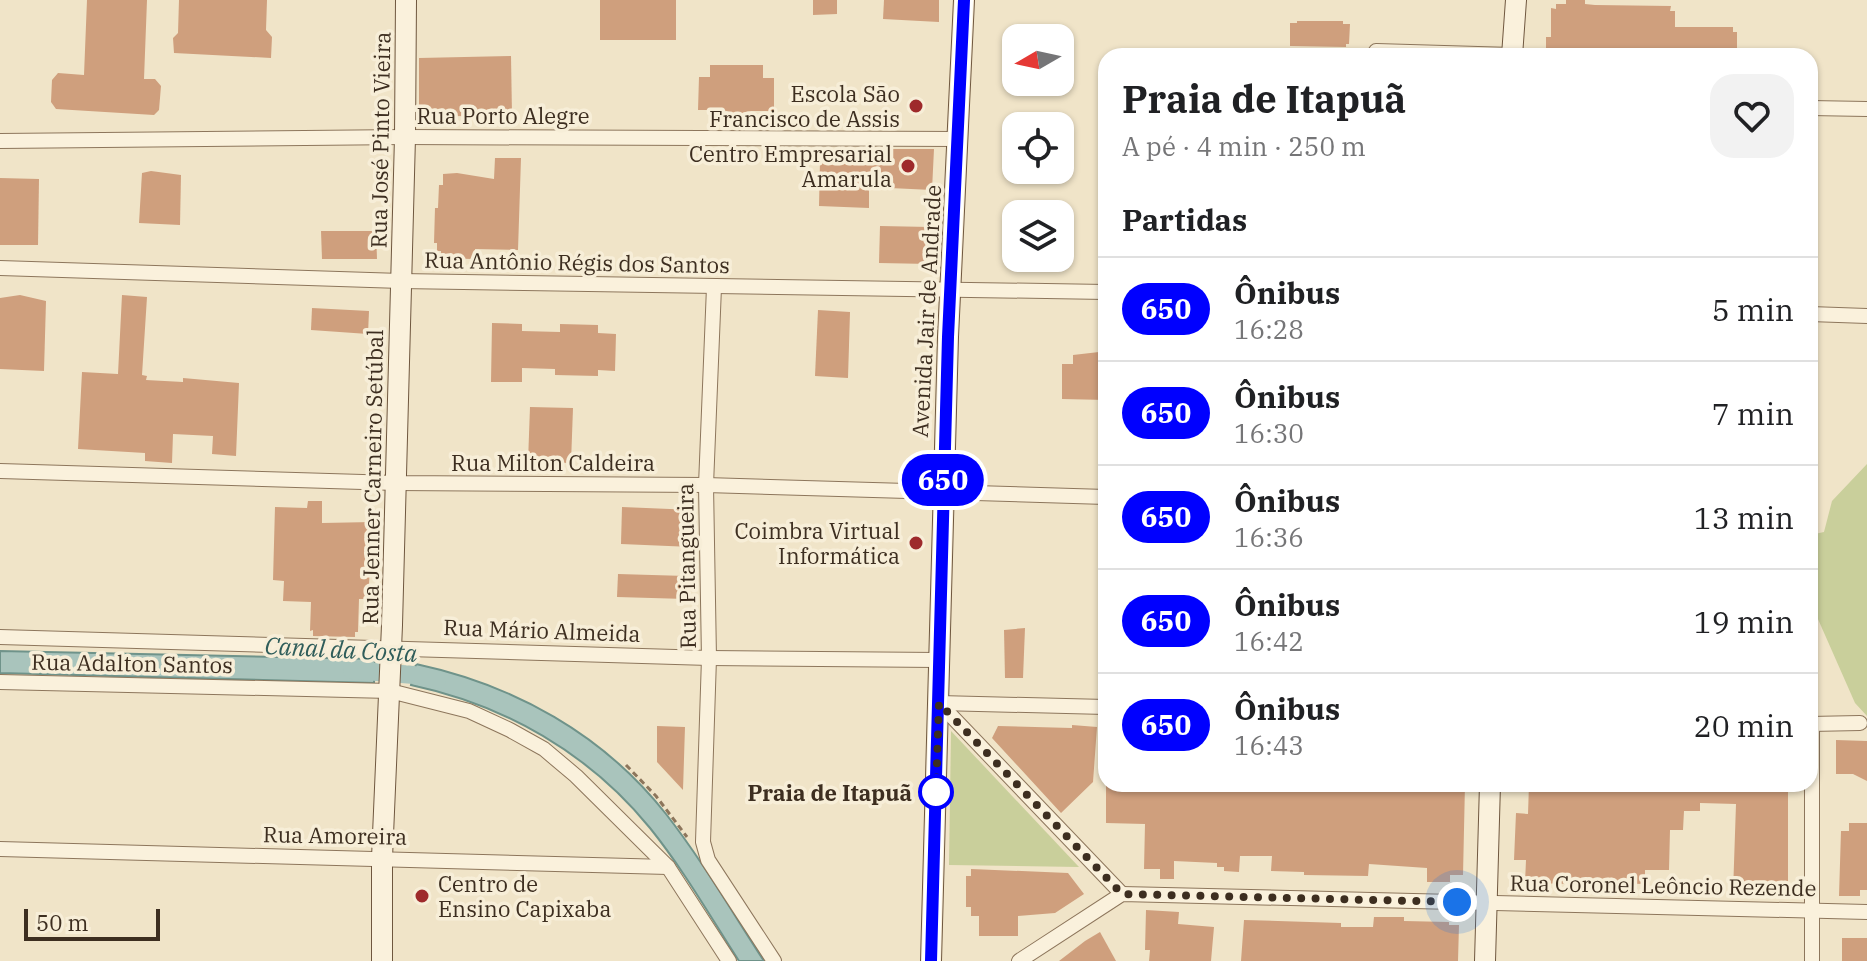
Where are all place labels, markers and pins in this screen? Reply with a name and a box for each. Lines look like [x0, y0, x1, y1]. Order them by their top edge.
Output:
place label: Escola São Francisco de Assis [709, 79, 900, 133]
marker: Escola São Francisco de Assis [907, 97, 925, 115]
place label: Centro Empresarial Amarula [689, 139, 892, 193]
marker: Centro Empresarial Amarula [899, 157, 917, 175]
place label: Coimbra Virtual Informática [735, 516, 900, 570]
marker: Coimbra Virtual Informática [907, 534, 925, 552]
marker: Praia de Itapuã [919, 775, 953, 809]
place label: Praia de Itapuã [747, 778, 912, 807]
place label: Centro de Ensino Capixaba [438, 869, 611, 923]
marker: Centro de Ensino Capixaba [413, 887, 431, 905]

